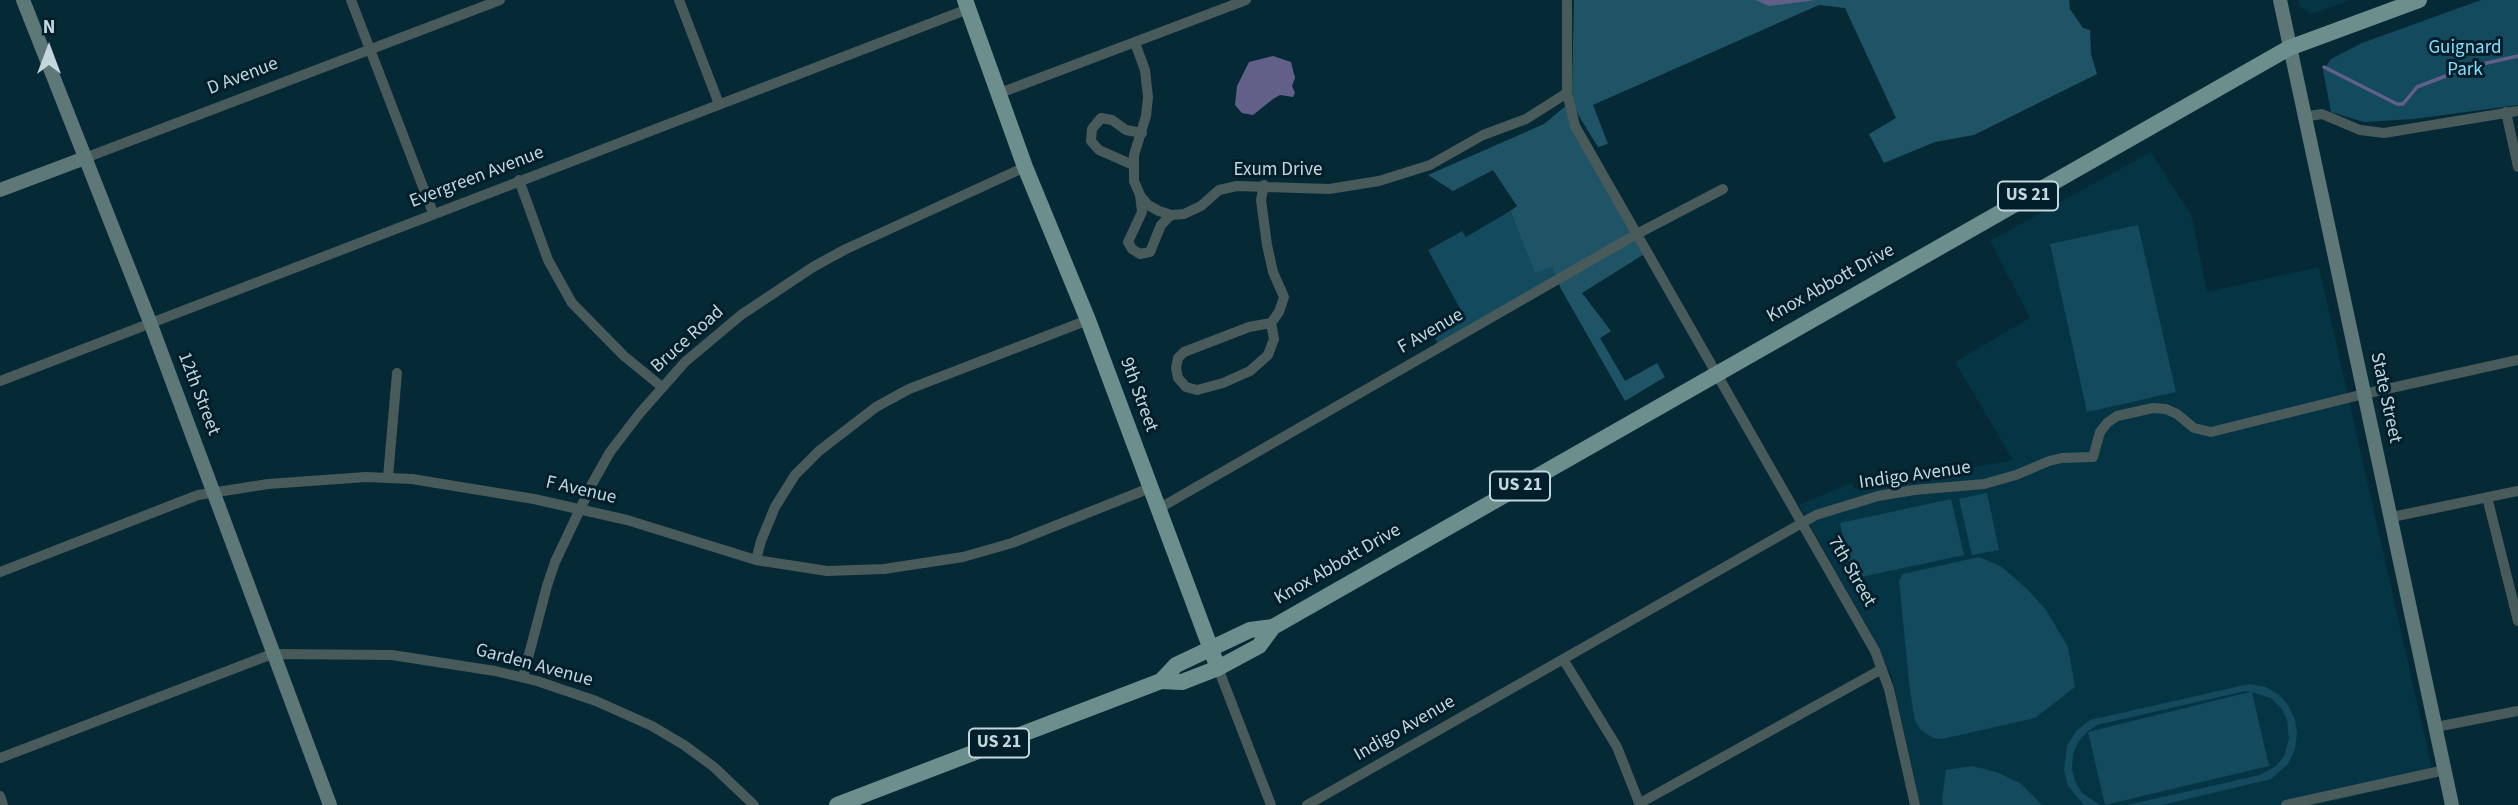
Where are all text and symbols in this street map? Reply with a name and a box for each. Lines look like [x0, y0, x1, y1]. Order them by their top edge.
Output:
north arrow [14, 14, 84, 84]
text: N [43, 14, 55, 41]
park label: Guignard Park [2428, 38, 2502, 82]
street label: D Avenue [204, 53, 282, 101]
street label: Evergreen Avenue [407, 142, 547, 214]
street label: Exum Drive [1234, 160, 1322, 182]
road number: US 21 [1998, 182, 2058, 210]
street label: Knox Abbott Drive [1763, 240, 1899, 328]
street label: Bruce Road [647, 301, 729, 379]
street label: F Avenue [1394, 304, 1468, 360]
street label: 12th Street [172, 349, 224, 439]
street label: State Street [2364, 351, 2406, 445]
street label: 9th Street [1114, 355, 1162, 435]
street label: Indigo Avenue [1858, 457, 1972, 495]
street label: F Avenue [543, 472, 619, 510]
road number: US 21 [1490, 472, 1550, 500]
street label: Knox Abbott Drive [1271, 520, 1405, 610]
street label: 7th Street [1822, 533, 1880, 611]
street label: Garden Avenue [473, 639, 595, 693]
street label: Indigo Avenue [1351, 691, 1459, 767]
road number: US 21 [969, 728, 1029, 758]

